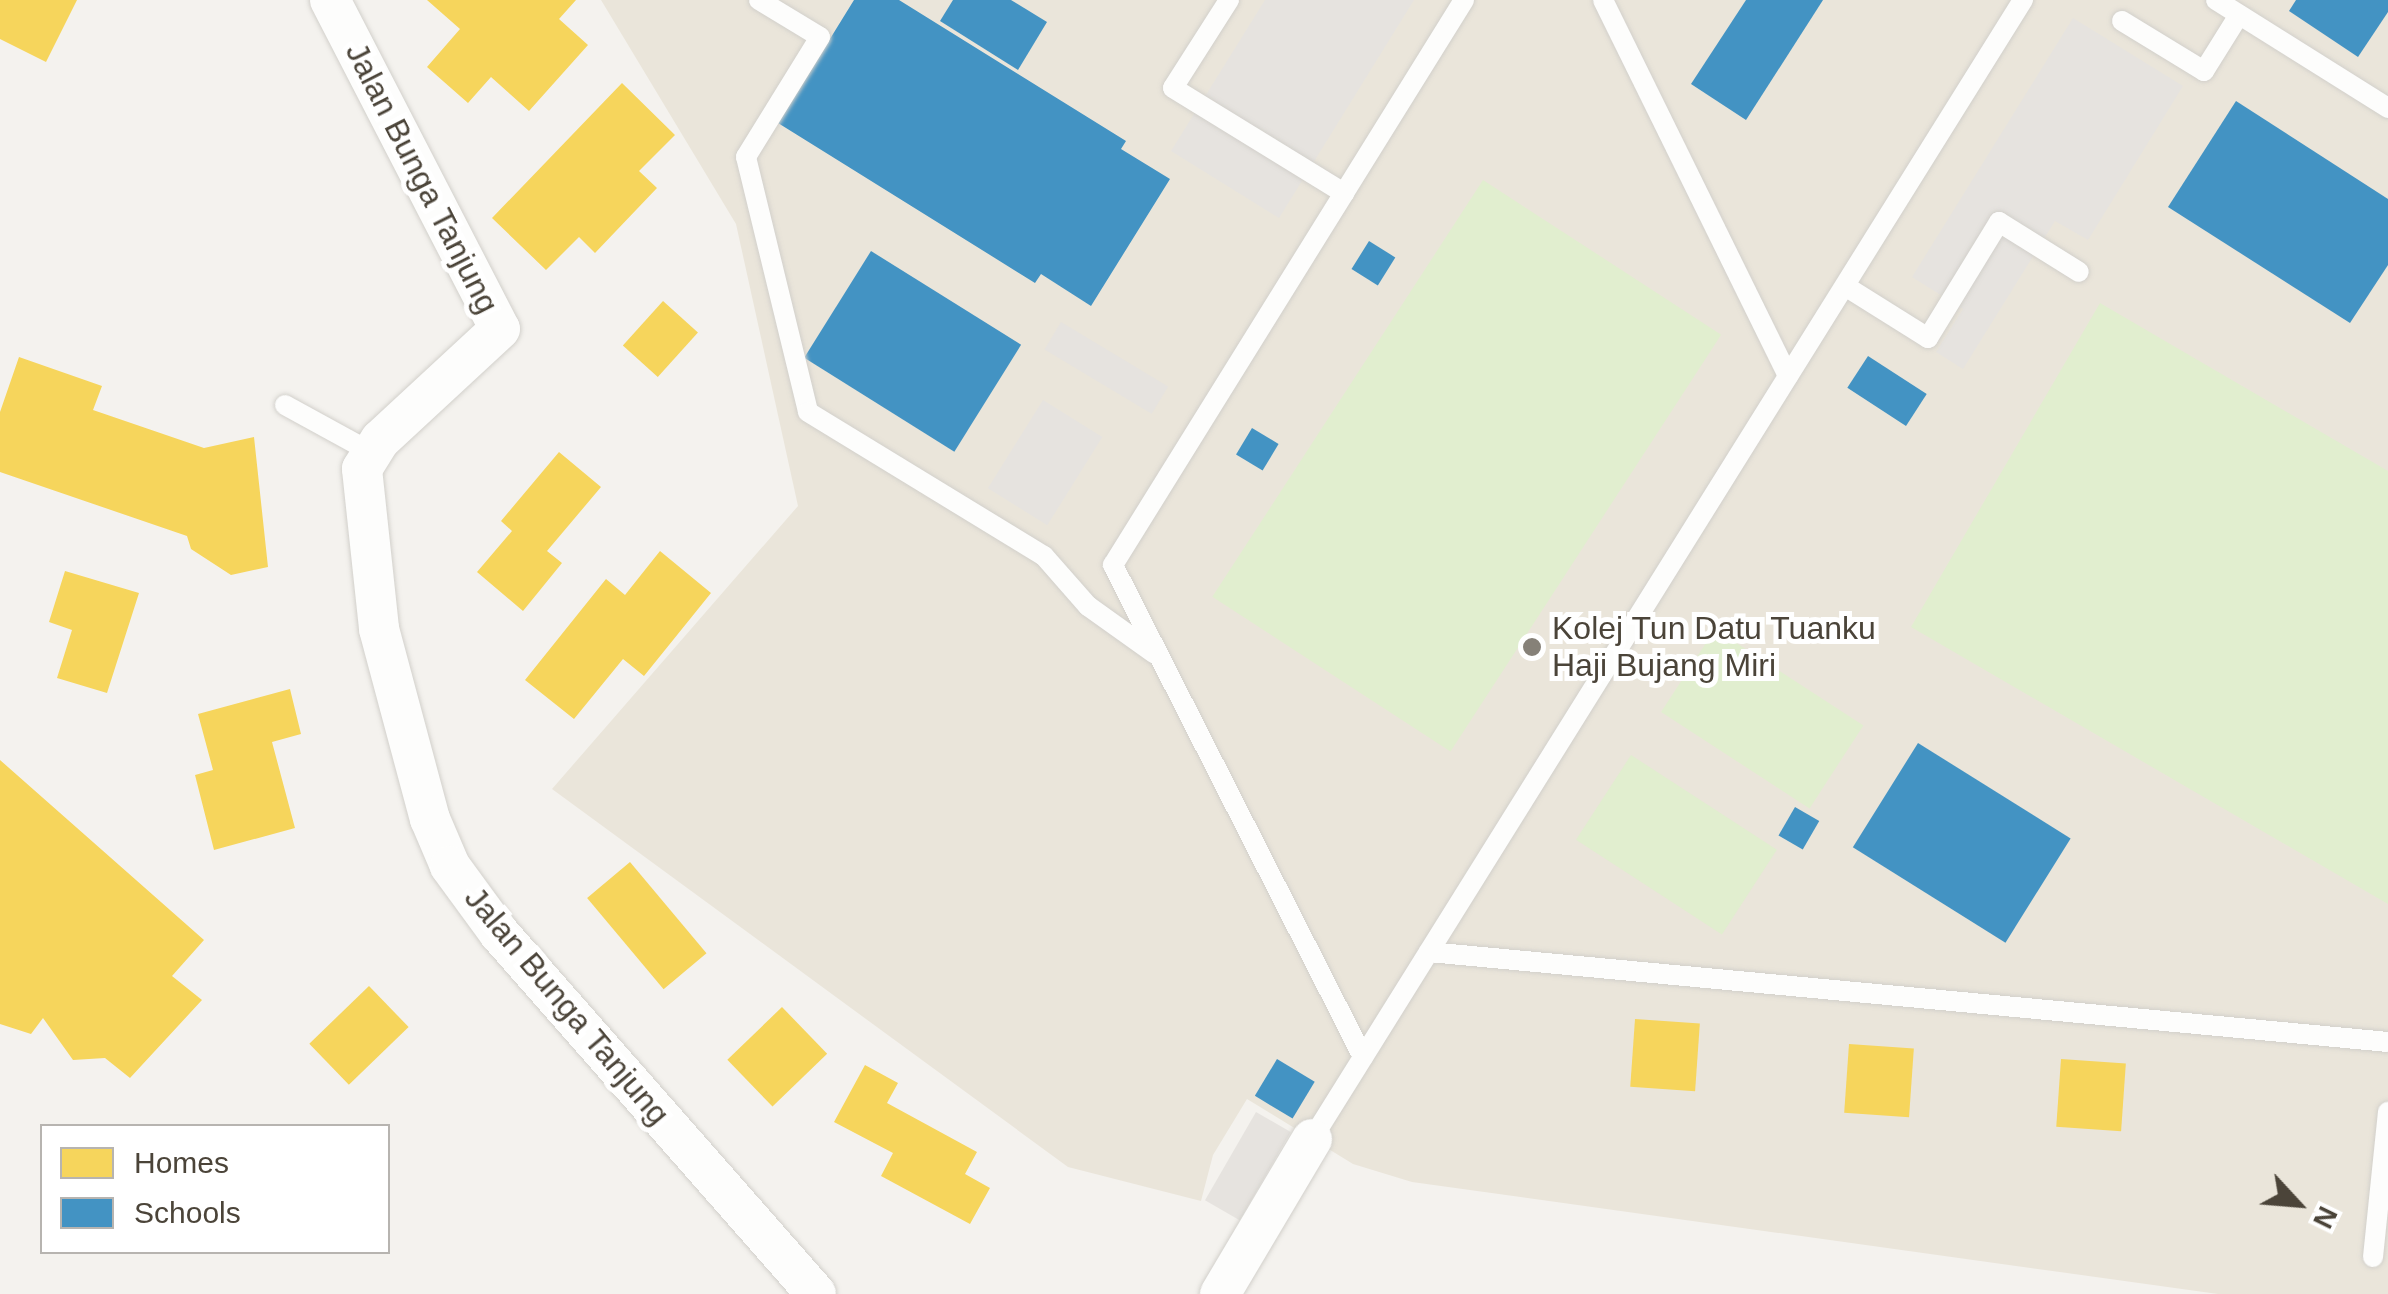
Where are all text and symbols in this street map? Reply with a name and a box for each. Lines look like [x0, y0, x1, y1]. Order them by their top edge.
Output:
street label: Jalan Bunga Tanjung [337, 36, 507, 320]
place label: Kolej Tun Datu Tuanku Haji Bujang Miri [1552, 610, 1877, 685]
marker: Kolej Tun Datu Tuanku Haji Bujang Miri [1521, 636, 1543, 658]
street label: Jalan Bunga Tanjung [456, 879, 678, 1133]
legend [40, 1124, 390, 1254]
text: Homes [134, 1146, 229, 1179]
north arrow [2248, 1154, 2348, 1254]
text: Schools [134, 1196, 241, 1229]
text: N [2307, 1201, 2344, 1233]

